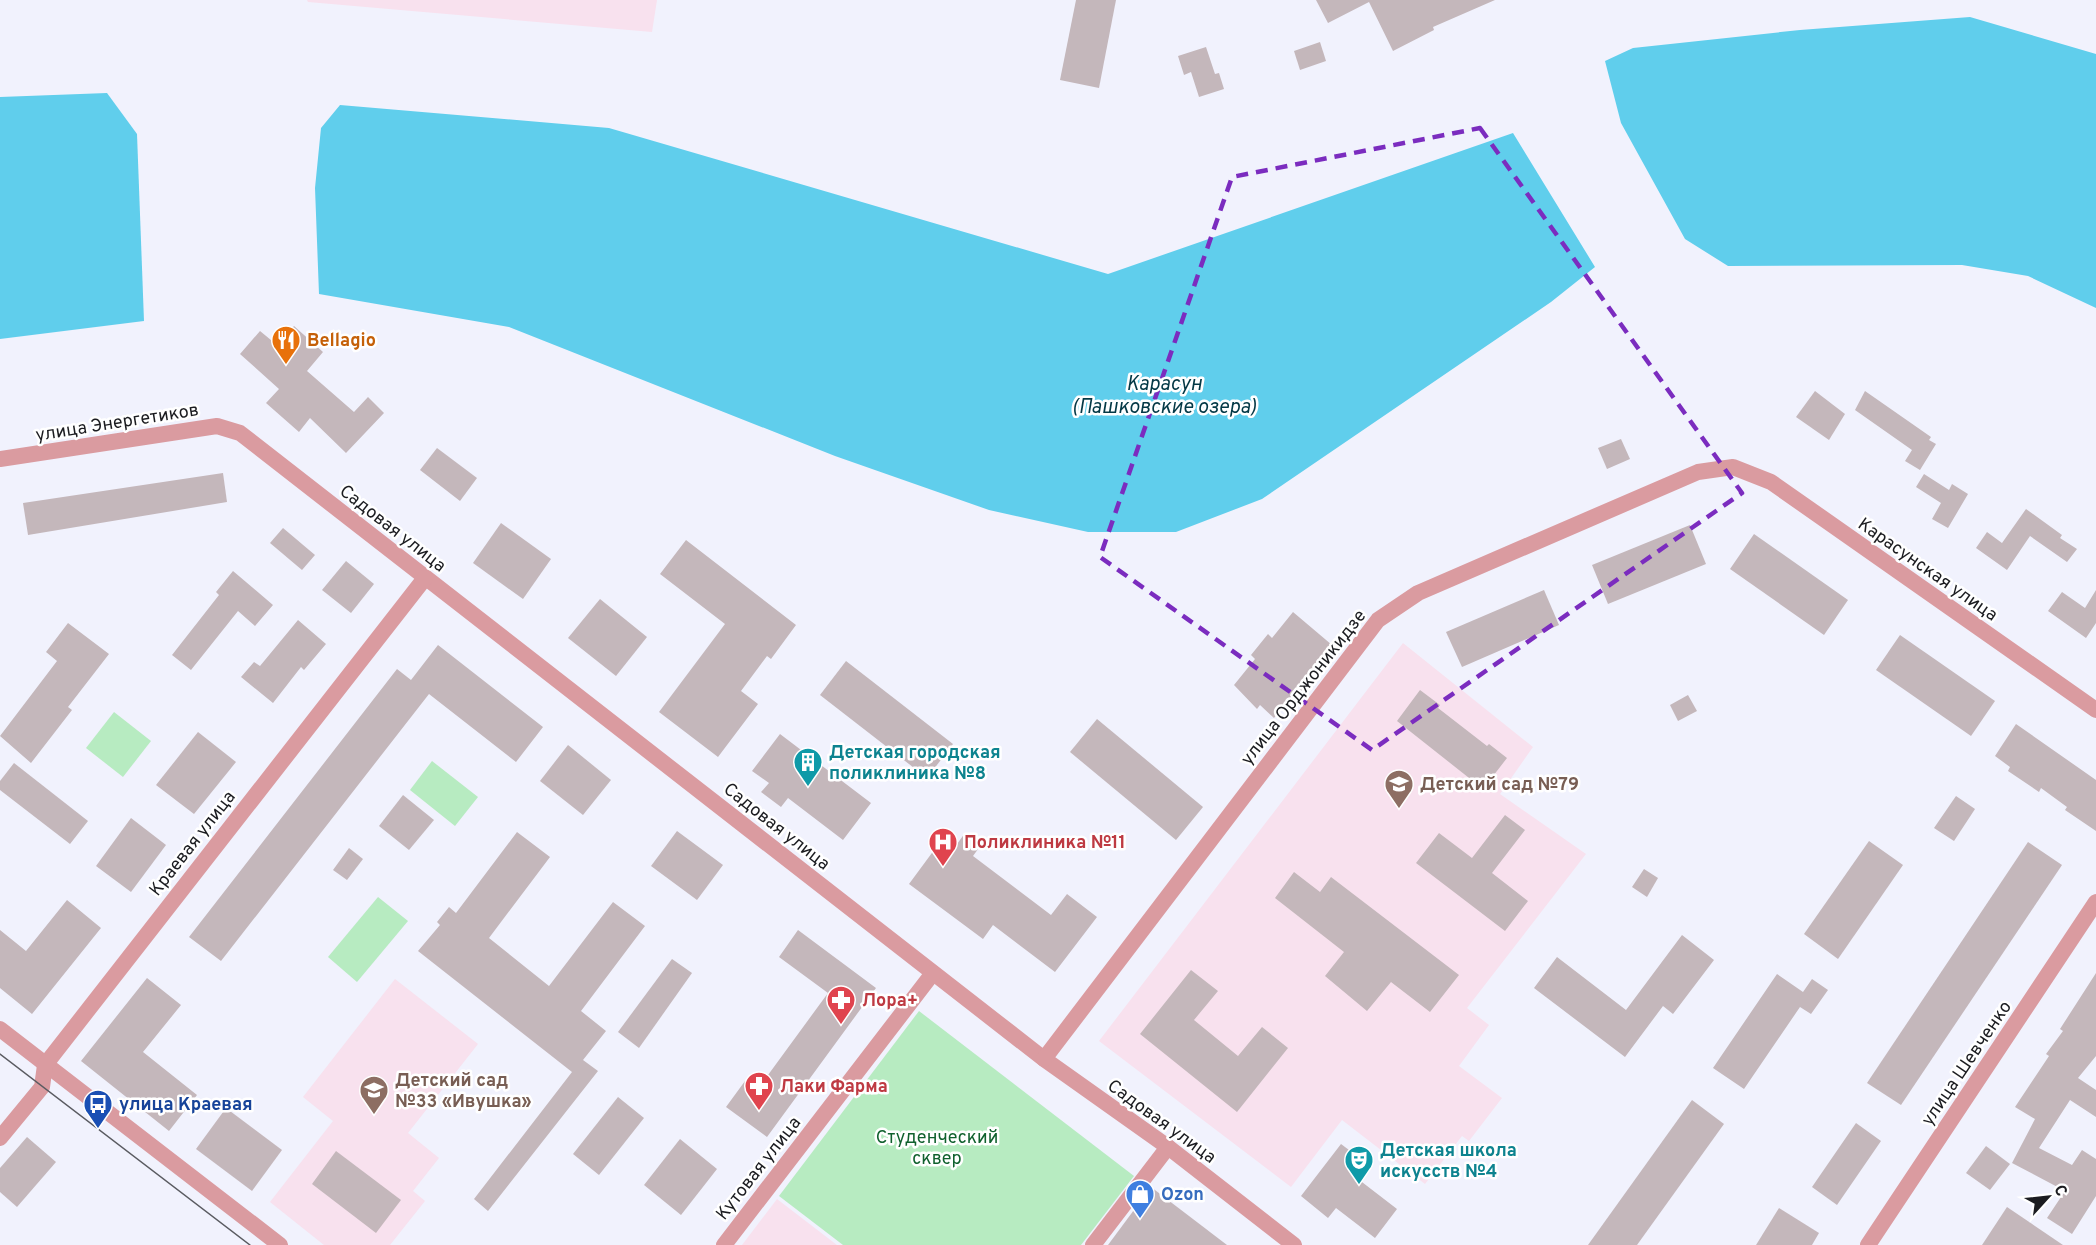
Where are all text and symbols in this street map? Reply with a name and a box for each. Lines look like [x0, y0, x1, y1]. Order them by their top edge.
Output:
restaurant icon: Bellagio [270, 324, 302, 366]
place label: Bellagio [307, 330, 376, 353]
water label: Карасун (Пашковские озера) [1072, 372, 1257, 421]
street label: улица Энергетиков [34, 399, 201, 448]
street label: Садовая улица [334, 480, 450, 578]
street label: Карасунская улица [1853, 513, 2002, 627]
street label: улица Орджоникидзе [1236, 606, 1372, 770]
place label: Детская городская поликлиника №8 [829, 742, 1001, 786]
building icon: Детская городская поликлиника №8 [792, 746, 824, 788]
school or university icon: Детский сад №79 [1383, 768, 1415, 810]
place label: Детский сад №79 [1420, 774, 1579, 797]
street label: Садовая улица [718, 778, 834, 876]
street label: Краевая улица [145, 787, 241, 901]
hospital icon: Поликлиника №11 [927, 826, 959, 868]
place label: Поликлиника №11 [964, 832, 1126, 855]
pharmacy icon: Лора+ [825, 984, 857, 1026]
place label: Лора+ [862, 990, 918, 1013]
street label: улица Шевченко [1917, 997, 2018, 1131]
place label: Детский сад №33 «Ивушка» [395, 1070, 532, 1114]
pharmacy icon: Лаки Фарма [743, 1070, 775, 1112]
school or university icon: Детский сад №33 «Ивушка» [358, 1074, 390, 1116]
street label: Садовая улица [1102, 1075, 1220, 1169]
place label: Лаки Фарма [780, 1076, 888, 1099]
bus stop icon: улица Краевая [82, 1088, 114, 1130]
place label: улица Краевая [119, 1094, 253, 1117]
street label: Кутовая улица [712, 1113, 807, 1225]
park label: Студенческий сквер [876, 1127, 998, 1171]
place label: Детская школа искусств №4 [1380, 1140, 1517, 1184]
theatre icon: Детская школа искусств №4 [1343, 1144, 1375, 1186]
north arrow [2018, 1167, 2078, 1227]
shop icon: Ozon [1124, 1178, 1156, 1220]
text: С [2048, 1182, 2071, 1200]
place label: Ozon [1161, 1184, 1204, 1207]

